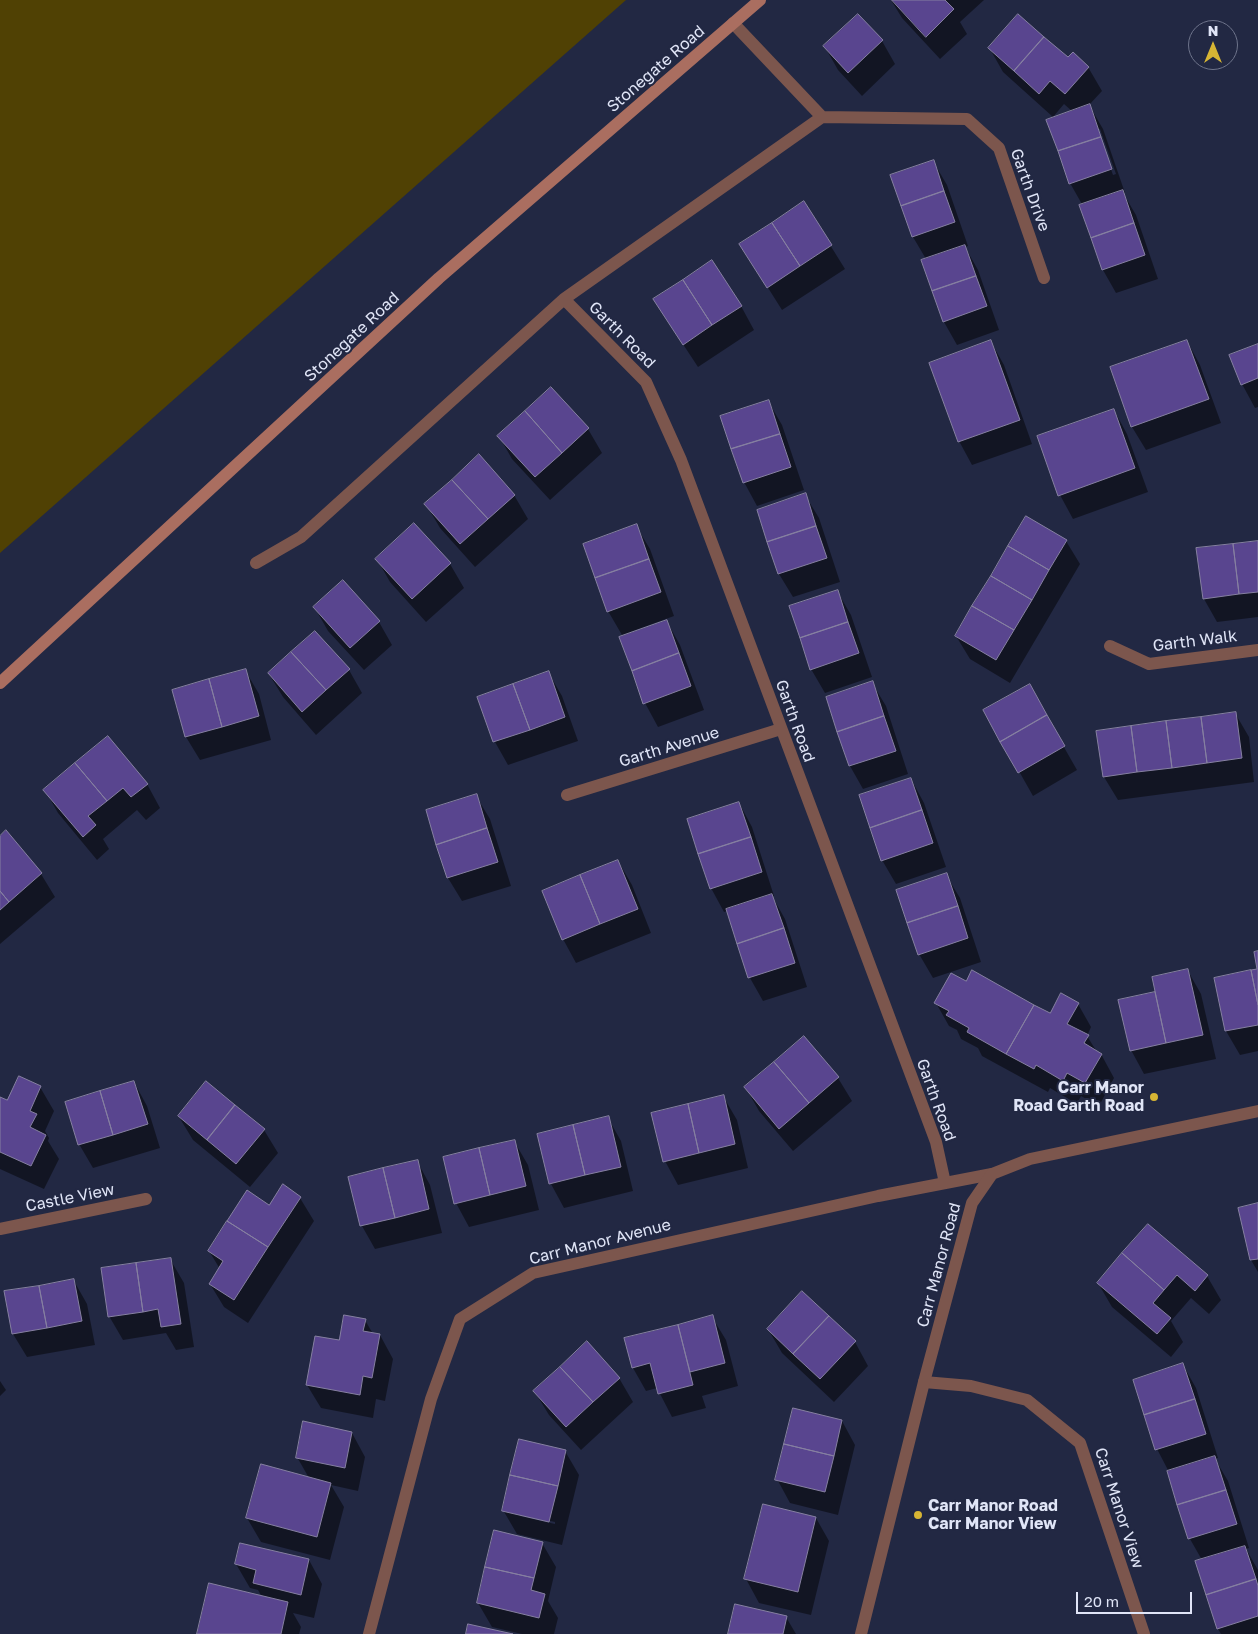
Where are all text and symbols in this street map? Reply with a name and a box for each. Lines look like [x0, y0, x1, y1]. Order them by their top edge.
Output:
north arrow [1188, 20, 1238, 70]
street label: Stonegate Road [603, 22, 709, 116]
text: N [1208, 22, 1218, 39]
street label: Garth Drive [1006, 146, 1054, 234]
street label: Stonegate Road [301, 288, 403, 386]
street label: Garth Road [585, 298, 659, 372]
street label: Garth Walk [1152, 626, 1238, 656]
street label: Garth Road [771, 677, 819, 765]
street label: Garth Avenue [617, 723, 721, 771]
street label: Garth Road [912, 1056, 960, 1144]
place label: Carr Manor Road Garth Road [1013, 1078, 1144, 1116]
marker: Carr Manor Road Garth Road [1148, 1091, 1160, 1103]
street label: Castle View [24, 1180, 116, 1216]
street label: Carr Manor Road [913, 1201, 965, 1329]
street label: Carr Manor Avenue [527, 1215, 673, 1269]
street label: Carr Manor View [1090, 1445, 1148, 1571]
place label: Carr Manor Road Carr Manor View [928, 1496, 1058, 1534]
marker: Carr Manor Road Carr Manor View [912, 1509, 924, 1521]
scale bar [1078, 1582, 1194, 1614]
text: 20 m [1084, 1592, 1119, 1610]

